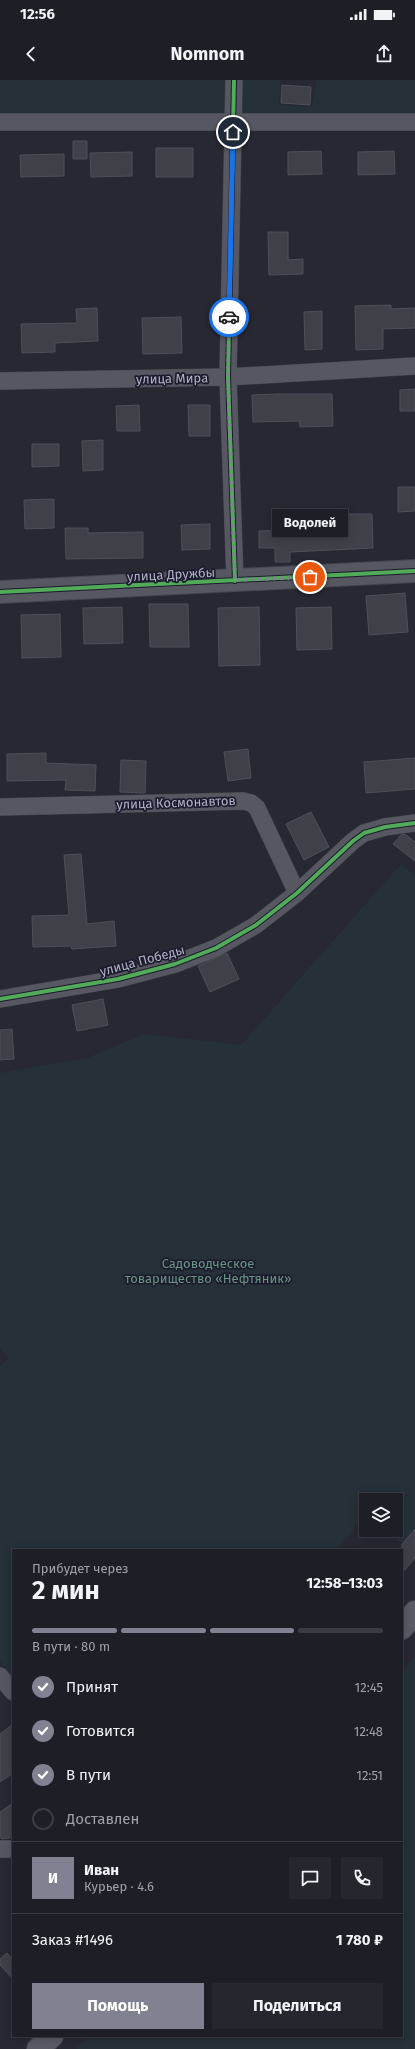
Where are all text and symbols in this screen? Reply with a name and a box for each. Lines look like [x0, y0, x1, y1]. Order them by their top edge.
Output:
text: 12:56 [20, 5, 55, 23]
icon: back [20, 43, 42, 65]
text: Nomnom [171, 43, 244, 65]
icon: share [373, 43, 395, 65]
pin [216, 115, 250, 149]
icon: home [222, 121, 244, 143]
courier [209, 297, 249, 337]
icon: car [218, 306, 240, 328]
street label: улица Мира [136, 370, 208, 387]
callout: Водолей [272, 509, 348, 537]
text: Водолей [284, 515, 336, 530]
pin [293, 560, 327, 594]
street label: улица Дружбы [127, 565, 215, 584]
icon: bag [299, 566, 321, 588]
street label: улица Космонавтов [116, 793, 236, 812]
street label: улица Победы [98, 942, 186, 979]
park label: Садоводческое товарищество «Нефтяник» [125, 1256, 291, 1286]
map controls [359, 1493, 403, 1537]
button: layers [359, 1493, 403, 1537]
text: Прибудет через [32, 1561, 129, 1576]
text: 12:58–13:03 [306, 1574, 383, 1592]
text: 2 мин [32, 1575, 100, 1606]
text: В пути · 80 m [32, 1639, 110, 1654]
icon: check [32, 1676, 54, 1698]
text: Принят [66, 1678, 118, 1696]
text: 12:45 [355, 1680, 383, 1695]
icon: check [32, 1720, 54, 1742]
text: Готовится [66, 1722, 135, 1740]
text: 12:48 [354, 1724, 383, 1739]
icon: check [32, 1764, 54, 1786]
text: В пути [66, 1766, 111, 1784]
text: 12:51 [356, 1768, 383, 1783]
text: Доставлен [66, 1810, 139, 1828]
button: chat [289, 1857, 331, 1899]
button: phone [341, 1857, 383, 1899]
text: Иван [84, 1861, 119, 1879]
text: И [48, 1869, 58, 1887]
text: Курьер · 4.6 [84, 1879, 154, 1894]
text: Заказ #1496 [32, 1931, 113, 1949]
text: 1 780 ₽ [336, 1931, 383, 1949]
button: Помощь [32, 1983, 204, 2029]
button: Поделиться [212, 1983, 383, 2029]

